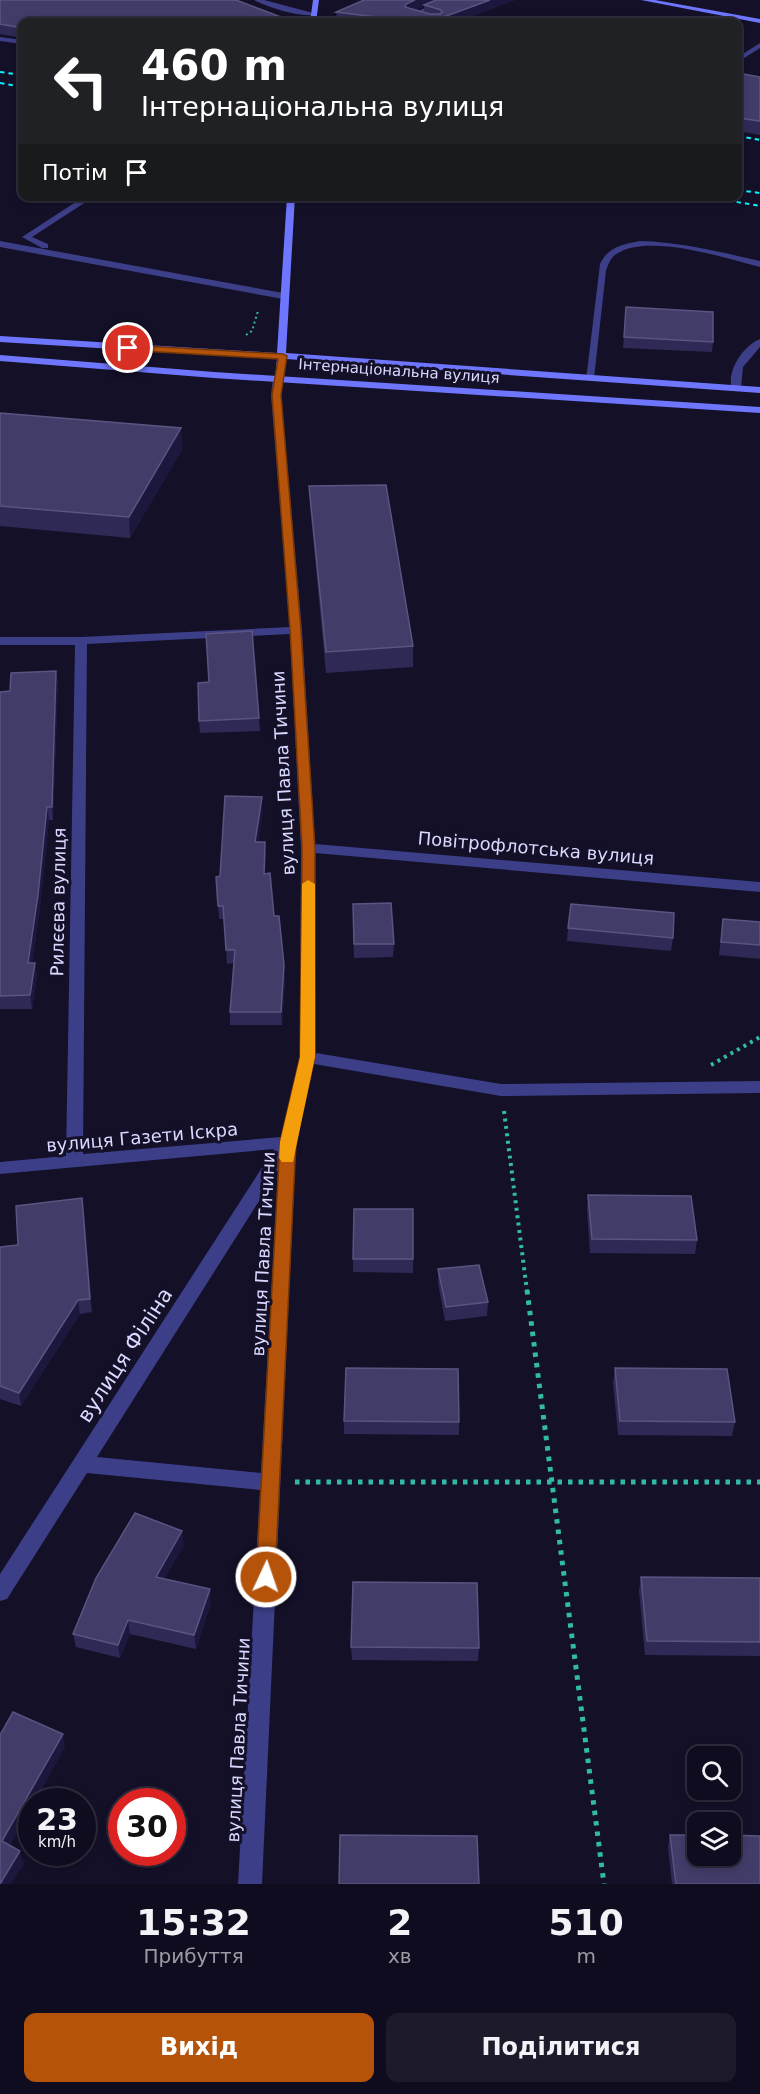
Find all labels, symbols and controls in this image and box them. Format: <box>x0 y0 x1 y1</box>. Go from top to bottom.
text: 460 m <box>141 41 287 90</box>
icon: left <box>42 42 120 120</box>
text: Інтернаціональна вулиця <box>141 91 504 122</box>
icon: arrive <box>120 156 153 189</box>
text: Потім <box>42 160 108 185</box>
pin <box>102 322 153 373</box>
icon: arrive <box>111 331 144 364</box>
street label: Інтернаціональна вулиця <box>298 355 500 387</box>
street label: вулиця Павла Тичини <box>267 670 299 876</box>
street label: Рилєєва вулиця <box>46 827 70 977</box>
street label: Повітрофлотська вулиця <box>417 827 655 869</box>
street label: вулиця Газети Іскра <box>45 1118 239 1156</box>
street label: вулиця Павла Тичини <box>247 1151 279 1357</box>
street label: вулиця Філіна <box>73 1283 177 1427</box>
position arrow <box>234 1545 298 1609</box>
street label: вулиця Павла Тичини <box>222 1637 254 1843</box>
map controls <box>687 1746 741 1866</box>
button: search <box>687 1746 741 1800</box>
speed limit sign: 30 <box>108 1788 186 1866</box>
text: 23 <box>36 1802 78 1837</box>
button: layers <box>687 1812 741 1866</box>
text: km/h <box>38 1833 76 1851</box>
text: 15:32 <box>136 1902 251 1943</box>
text: 2 <box>387 1902 412 1943</box>
text: 510 <box>549 1902 624 1943</box>
text: Прибуття <box>143 1944 244 1968</box>
text: хв <box>388 1944 412 1968</box>
text: m <box>576 1944 596 1968</box>
button: Вихід <box>24 2013 374 2082</box>
button: Поділитися <box>386 2013 736 2082</box>

